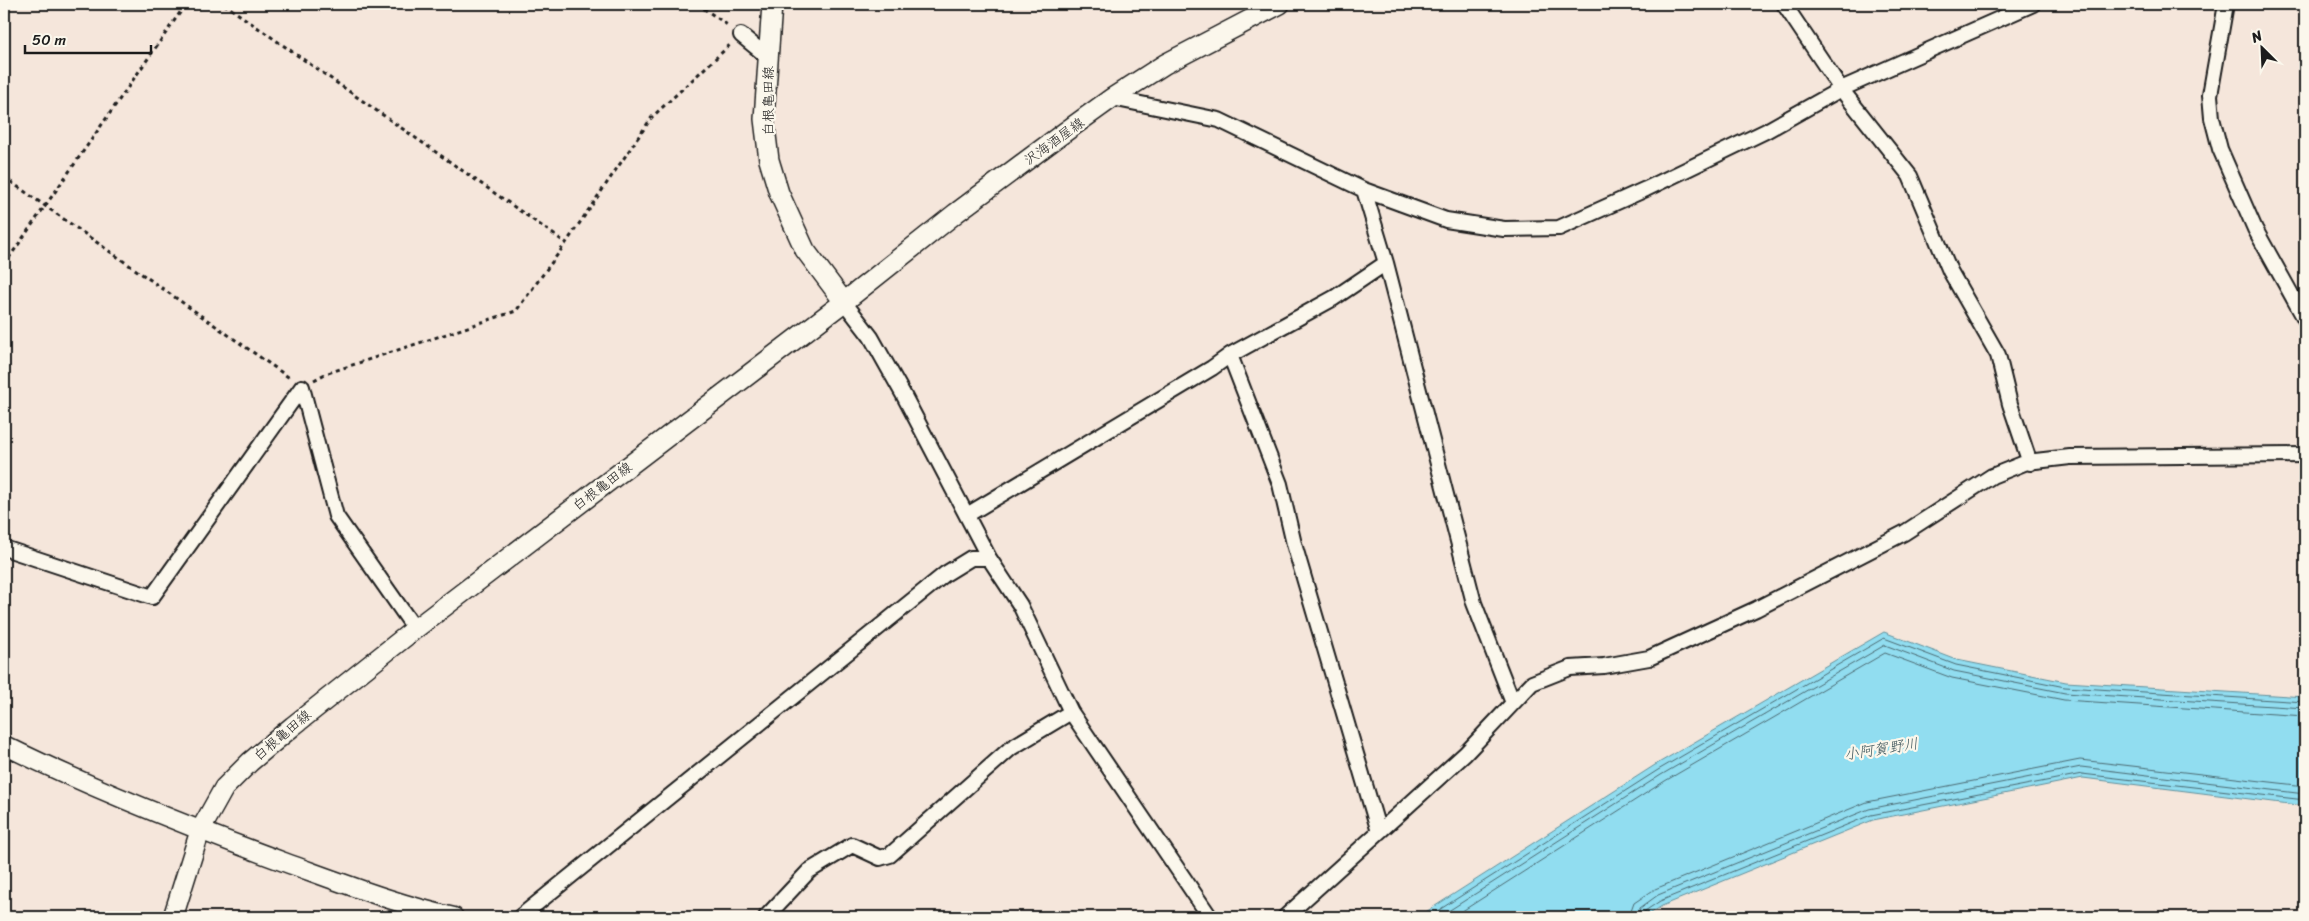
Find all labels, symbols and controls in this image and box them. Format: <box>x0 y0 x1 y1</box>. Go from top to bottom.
scale bar <box>25 22 151 54</box>
north arrow <box>2236 22 2286 72</box>
text: N <box>2246 23 2267 50</box>
text: 50 m <box>32 27 67 53</box>
street label: 白根亀田線 <box>756 66 781 136</box>
street label: 沢海酒屋線 <box>1019 111 1090 172</box>
street label: 白根亀田線 <box>567 455 638 517</box>
street label: 白根亀田線 <box>247 703 317 767</box>
water label: 小阿賀野川 <box>1842 730 1920 768</box>

